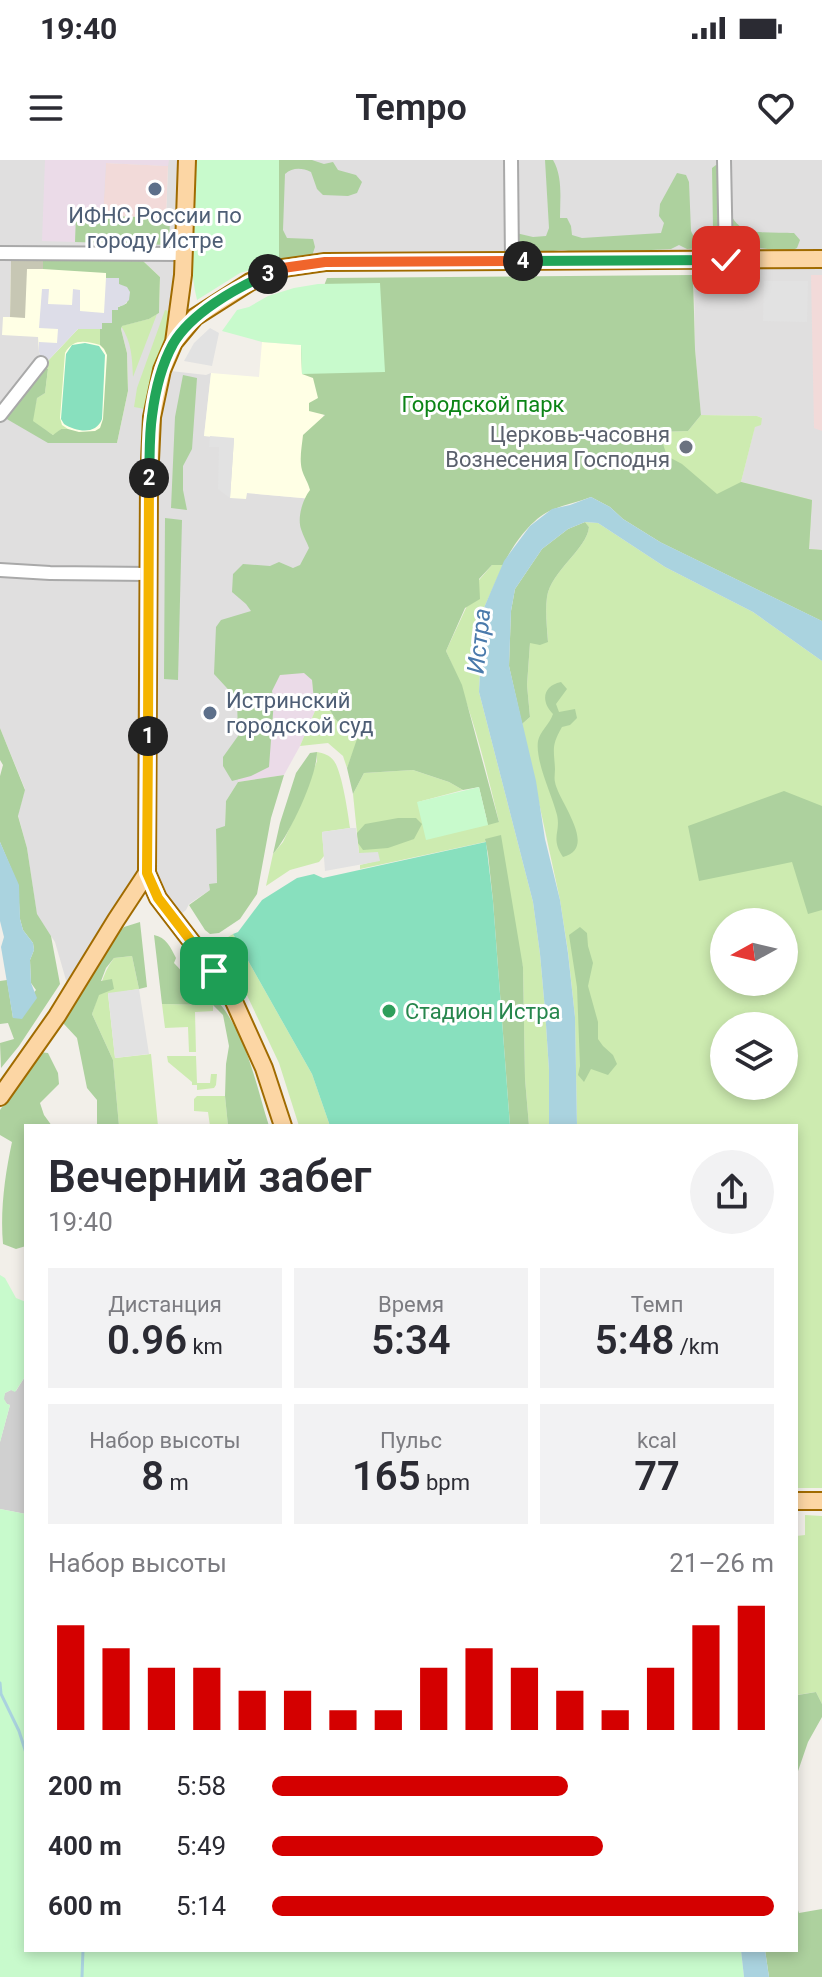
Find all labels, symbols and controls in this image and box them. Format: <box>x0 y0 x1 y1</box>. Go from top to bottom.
text: 19:40 <box>40 11 117 46</box>
icon: menu <box>24 86 68 130</box>
icon: heart <box>754 86 798 130</box>
text: Tempo <box>355 87 467 129</box>
marker: ИФНС России по городу Истре <box>146 180 164 198</box>
place label: ИФНС России по городу Истре <box>68 203 242 253</box>
pin <box>692 226 760 294</box>
icon: check <box>704 238 748 282</box>
pin: 4 <box>503 241 543 281</box>
text: 4 <box>517 248 529 273</box>
pin: 3 <box>248 254 288 294</box>
text: 3 <box>262 261 274 286</box>
park label: Городской парк <box>402 392 565 417</box>
place label: Церковь-часовня Вознесения Господня <box>445 422 670 472</box>
marker: Церковь-часовня Вознесения Господня <box>677 438 695 456</box>
pin: 2 <box>129 458 169 498</box>
text: 2 <box>143 465 155 490</box>
water label: Истра <box>462 607 496 675</box>
place label: Истринский городской суд <box>226 688 373 738</box>
marker: Истринский городской суд <box>201 704 219 722</box>
pin: 1 <box>128 716 168 756</box>
text: 1 <box>142 723 154 748</box>
north arrow <box>710 908 798 996</box>
map controls <box>710 908 798 1100</box>
pin <box>180 937 248 1005</box>
icon: arrive <box>192 949 236 993</box>
place label: Стадион Истра <box>405 999 560 1024</box>
marker: Стадион Истра <box>380 1002 398 1020</box>
button: layers <box>710 1012 798 1100</box>
button: share <box>690 1150 774 1234</box>
text: Вечерний забег <box>48 1151 372 1203</box>
text: 19:40 <box>48 1207 113 1237</box>
text: Дистанция <box>108 1292 222 1317</box>
text: Время <box>378 1292 444 1317</box>
text: Темп <box>631 1292 683 1317</box>
text: 0.96 <box>107 1317 187 1364</box>
text: 5:34 <box>371 1317 451 1364</box>
text: 5:48 <box>595 1317 674 1364</box>
text: km <box>187 1334 223 1359</box>
text: /km <box>674 1334 719 1359</box>
text: Набор высоты <box>89 1428 241 1453</box>
text: Пульс <box>380 1428 442 1453</box>
text: kcal <box>637 1428 677 1453</box>
text: 8 <box>141 1453 164 1500</box>
text: 165 <box>352 1453 421 1500</box>
text: 77 <box>634 1453 680 1500</box>
text: m <box>164 1470 189 1495</box>
text: bpm <box>421 1470 470 1495</box>
text: Набор высоты <box>48 1548 227 1578</box>
text: 21–26 m <box>669 1548 774 1578</box>
text: 200 m <box>48 1771 122 1801</box>
text: 5:58 <box>176 1771 226 1801</box>
text: 400 m <box>48 1831 122 1861</box>
text: 5:49 <box>176 1831 226 1861</box>
text: 600 m <box>48 1891 122 1921</box>
text: 5:14 <box>176 1891 226 1921</box>

